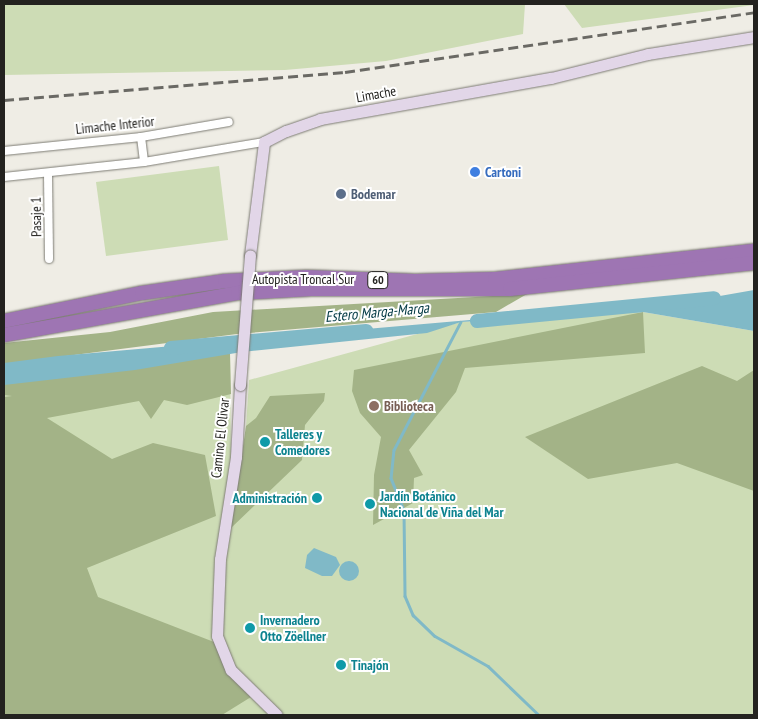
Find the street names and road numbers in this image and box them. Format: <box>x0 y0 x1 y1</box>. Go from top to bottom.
street label: Limache <box>355 82 397 106</box>
street label: Limache Interior <box>75 113 155 137</box>
street label: Pasaje 1 <box>27 197 45 237</box>
road number: 60 <box>367 270 389 290</box>
street label: Autopista Troncal Sur <box>252 271 354 287</box>
street label: Camino El Olivar <box>207 397 233 479</box>

